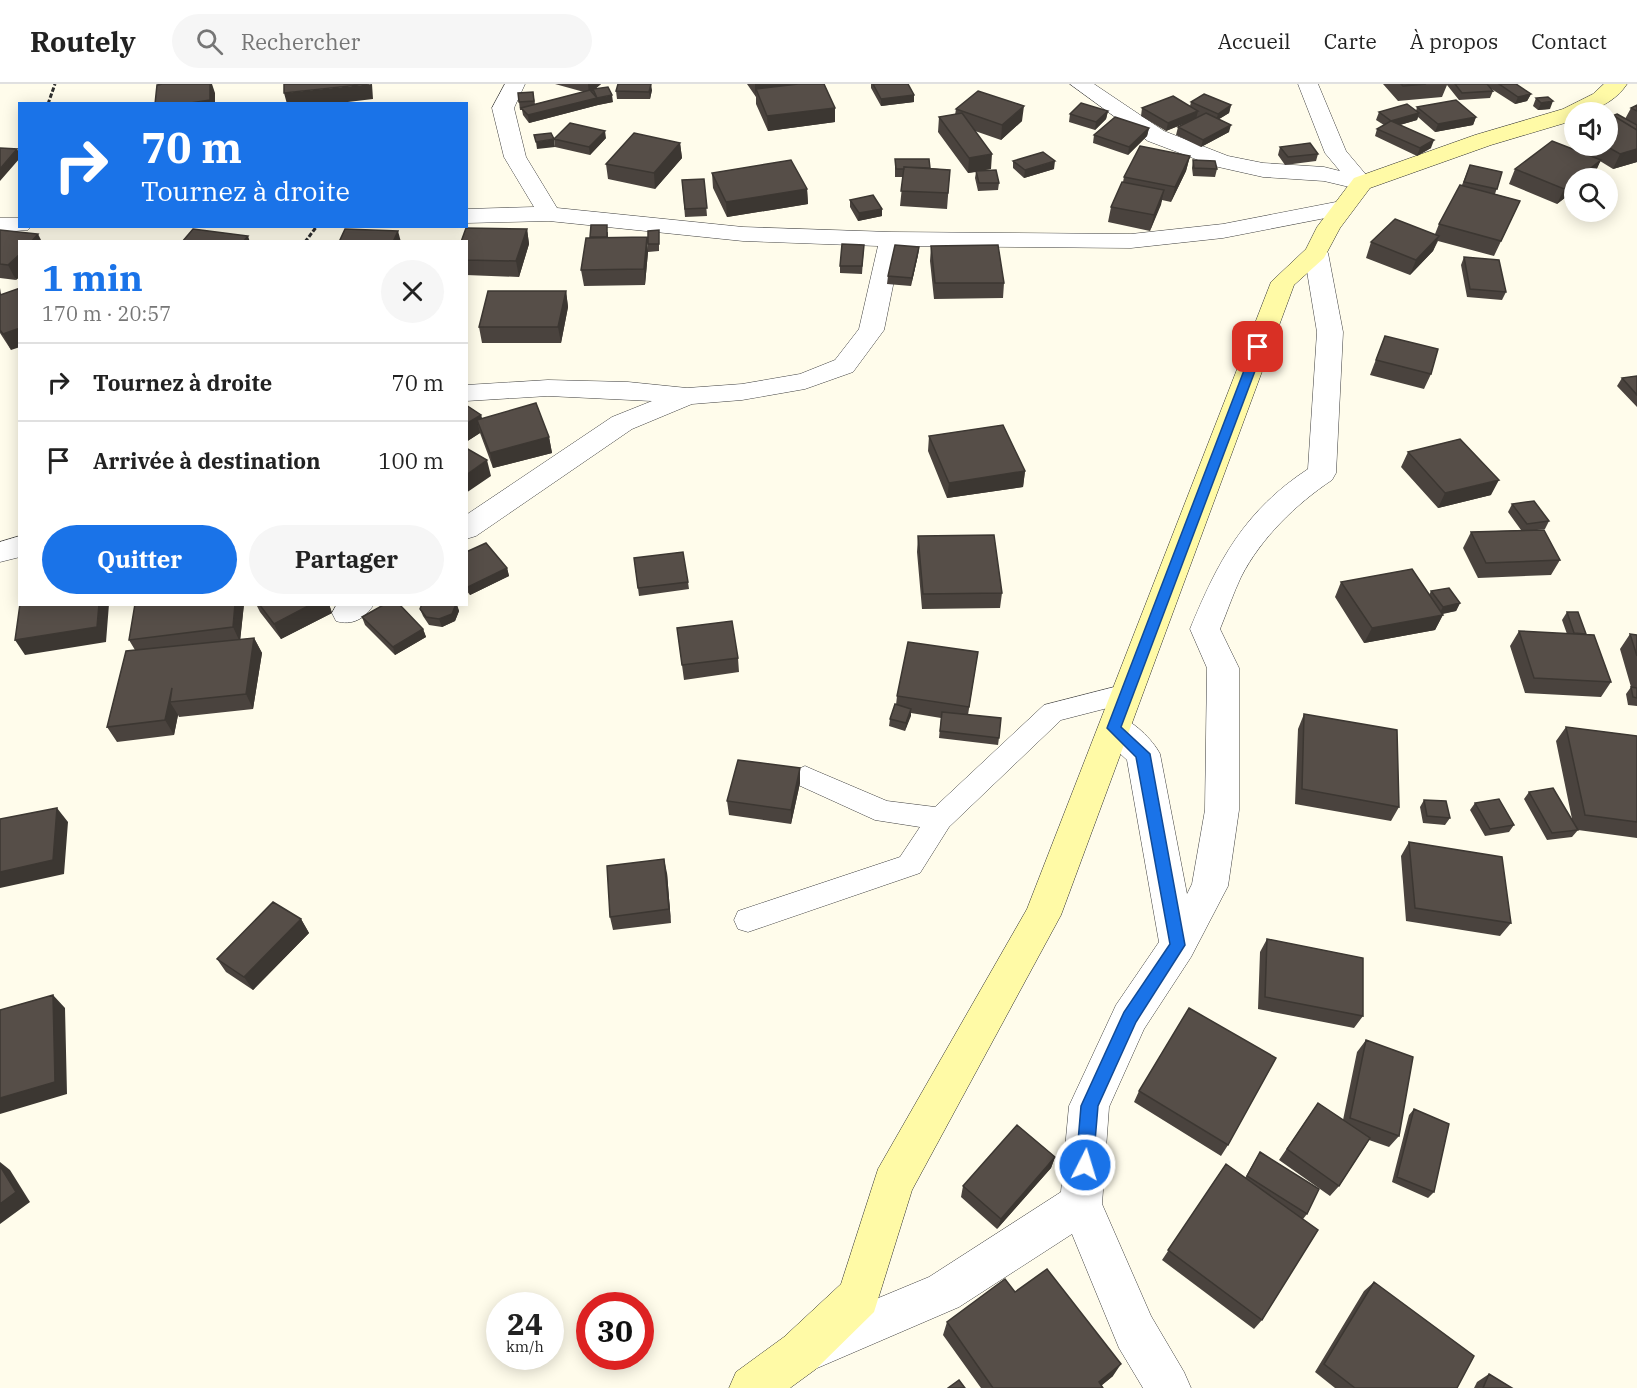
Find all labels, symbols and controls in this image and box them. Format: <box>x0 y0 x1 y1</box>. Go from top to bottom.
search box <box>172 14 592 68</box>
text: Routely <box>30 23 136 60</box>
icon: search <box>193 25 226 58</box>
text: Rechercher <box>241 27 360 56</box>
text: Accueil <box>1218 27 1291 55</box>
text: Carte <box>1324 27 1377 55</box>
text: À propos <box>1410 27 1498 55</box>
text: Contact <box>1531 27 1607 55</box>
map controls <box>1564 102 1618 222</box>
button: sound <box>1564 102 1618 156</box>
text: 70 m <box>141 120 242 175</box>
icon: right <box>42 126 120 204</box>
button: search <box>1564 168 1618 222</box>
text: Tournez à droite <box>141 173 350 208</box>
text: 1 min <box>42 254 143 301</box>
button: close <box>381 260 444 323</box>
text: 170 m · 20:57 <box>42 300 171 327</box>
pin <box>1232 321 1283 372</box>
icon: arrive <box>1241 330 1274 363</box>
icon: right <box>42 366 75 399</box>
text: Tournez à droite <box>93 368 272 397</box>
text: 70 m <box>392 368 444 397</box>
icon: arrive <box>42 444 75 477</box>
text: Arrivée à destination <box>93 446 321 475</box>
text: 100 m <box>378 446 444 475</box>
button: Quitter <box>42 525 237 594</box>
button: Partager <box>249 525 444 594</box>
position arrow <box>1053 1133 1117 1197</box>
speed limit sign: 30 <box>576 1292 654 1370</box>
text: 24 <box>507 1304 543 1343</box>
text: km/h <box>506 1337 544 1356</box>

